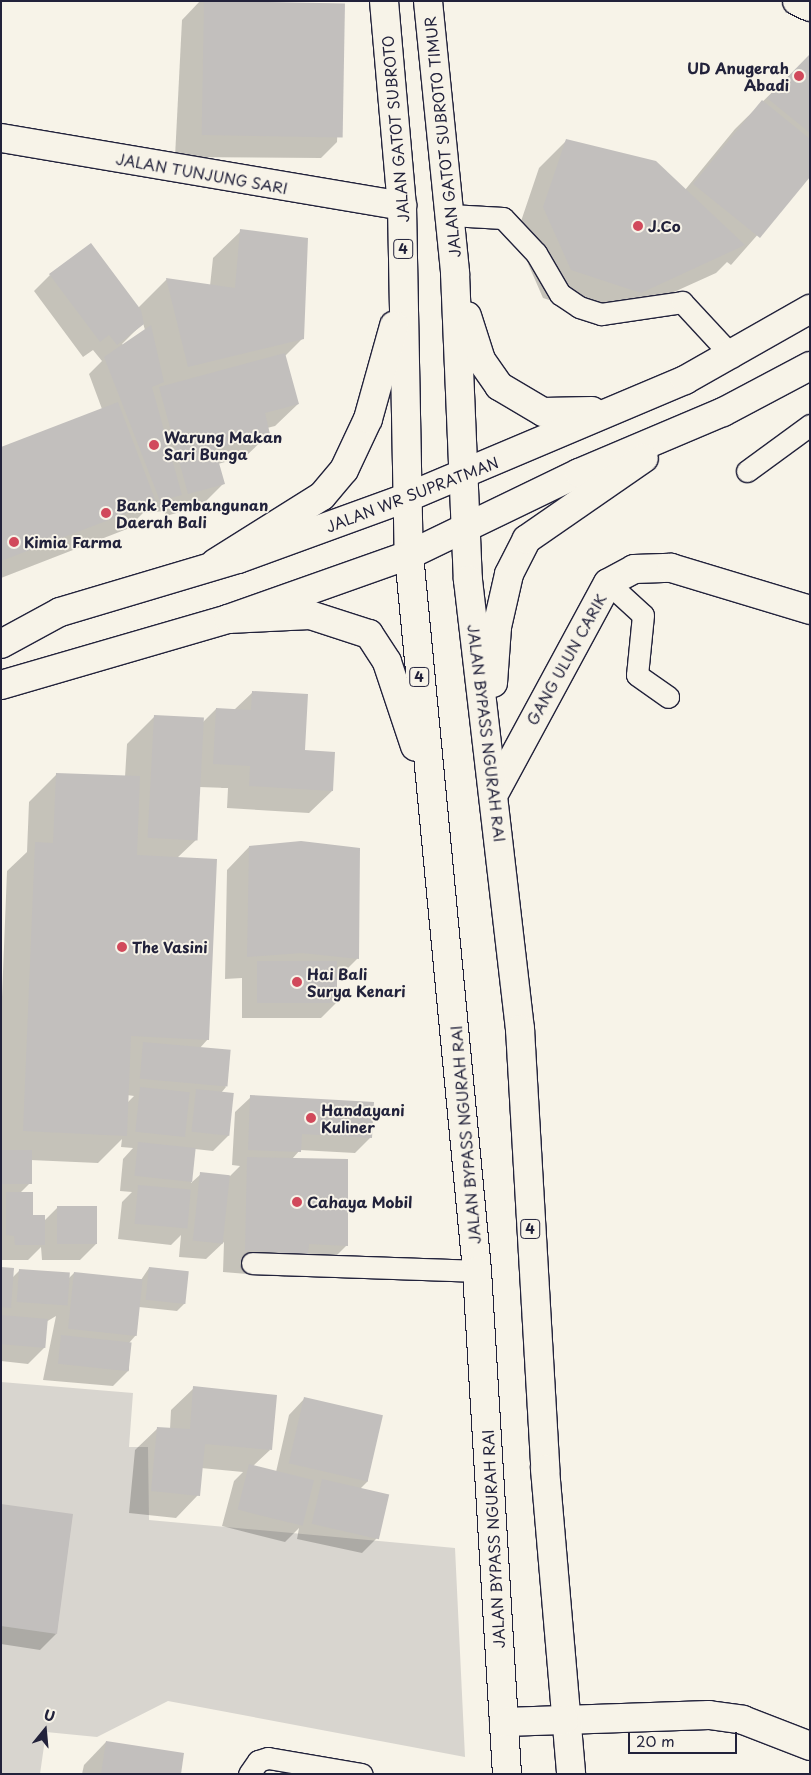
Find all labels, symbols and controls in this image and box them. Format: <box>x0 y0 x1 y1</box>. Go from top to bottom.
street label: JALAN GATOT SUBROTO TIMUR <box>420 14 464 260</box>
street label: JALAN GATOT SUBROTO <box>378 34 412 224</box>
place label: UD Anugerah Abadi <box>687 58 789 93</box>
marker: UD Anugerah Abadi <box>793 70 805 82</box>
street label: JALAN TUNJUNG SARI <box>114 149 290 197</box>
place label: J.Co <box>648 217 681 235</box>
marker: J.Co <box>632 220 644 232</box>
road number: 4 <box>393 238 413 260</box>
place label: Warung Makan Sari Bunga <box>164 427 282 462</box>
marker: Warung Makan Sari Bunga <box>148 439 160 451</box>
street label: JALAN WR SUPRATMAN <box>322 452 502 536</box>
place label: Bank Pembangunan Daerah Bali <box>116 495 268 530</box>
marker: Bank Pembangunan Daerah Bali <box>100 507 112 519</box>
place label: Kimia Farma <box>24 533 123 551</box>
marker: Kimia Farma <box>8 536 20 548</box>
street label: GANG ULUN CARIK <box>522 589 610 729</box>
street label: JALAN BYPASS NGURAH RAI <box>465 623 509 843</box>
road number: 4 <box>409 666 429 689</box>
place label: The Vasini <box>132 938 209 956</box>
marker: The Vasini <box>116 941 128 953</box>
place label: Hai Bali Surya Kenari <box>307 964 407 999</box>
marker: Hai Bali Surya Kenari <box>291 976 303 988</box>
street label: JALAN BYPASS NGURAH RAI <box>446 1025 484 1245</box>
place label: Handayani Kuliner <box>321 1100 404 1135</box>
marker: Handayani Kuliner <box>305 1112 317 1124</box>
place label: Cahaya Mobil <box>307 1193 413 1211</box>
marker: Cahaya Mobil <box>291 1196 303 1208</box>
road number: 4 <box>520 1218 540 1240</box>
street label: JALAN BYPASS NGURAH RAI <box>478 1429 508 1649</box>
text: U <box>41 1704 58 1727</box>
north arrow <box>20 1705 70 1755</box>
scale bar <box>631 1722 740 1754</box>
text: 20 m <box>636 1729 675 1752</box>

